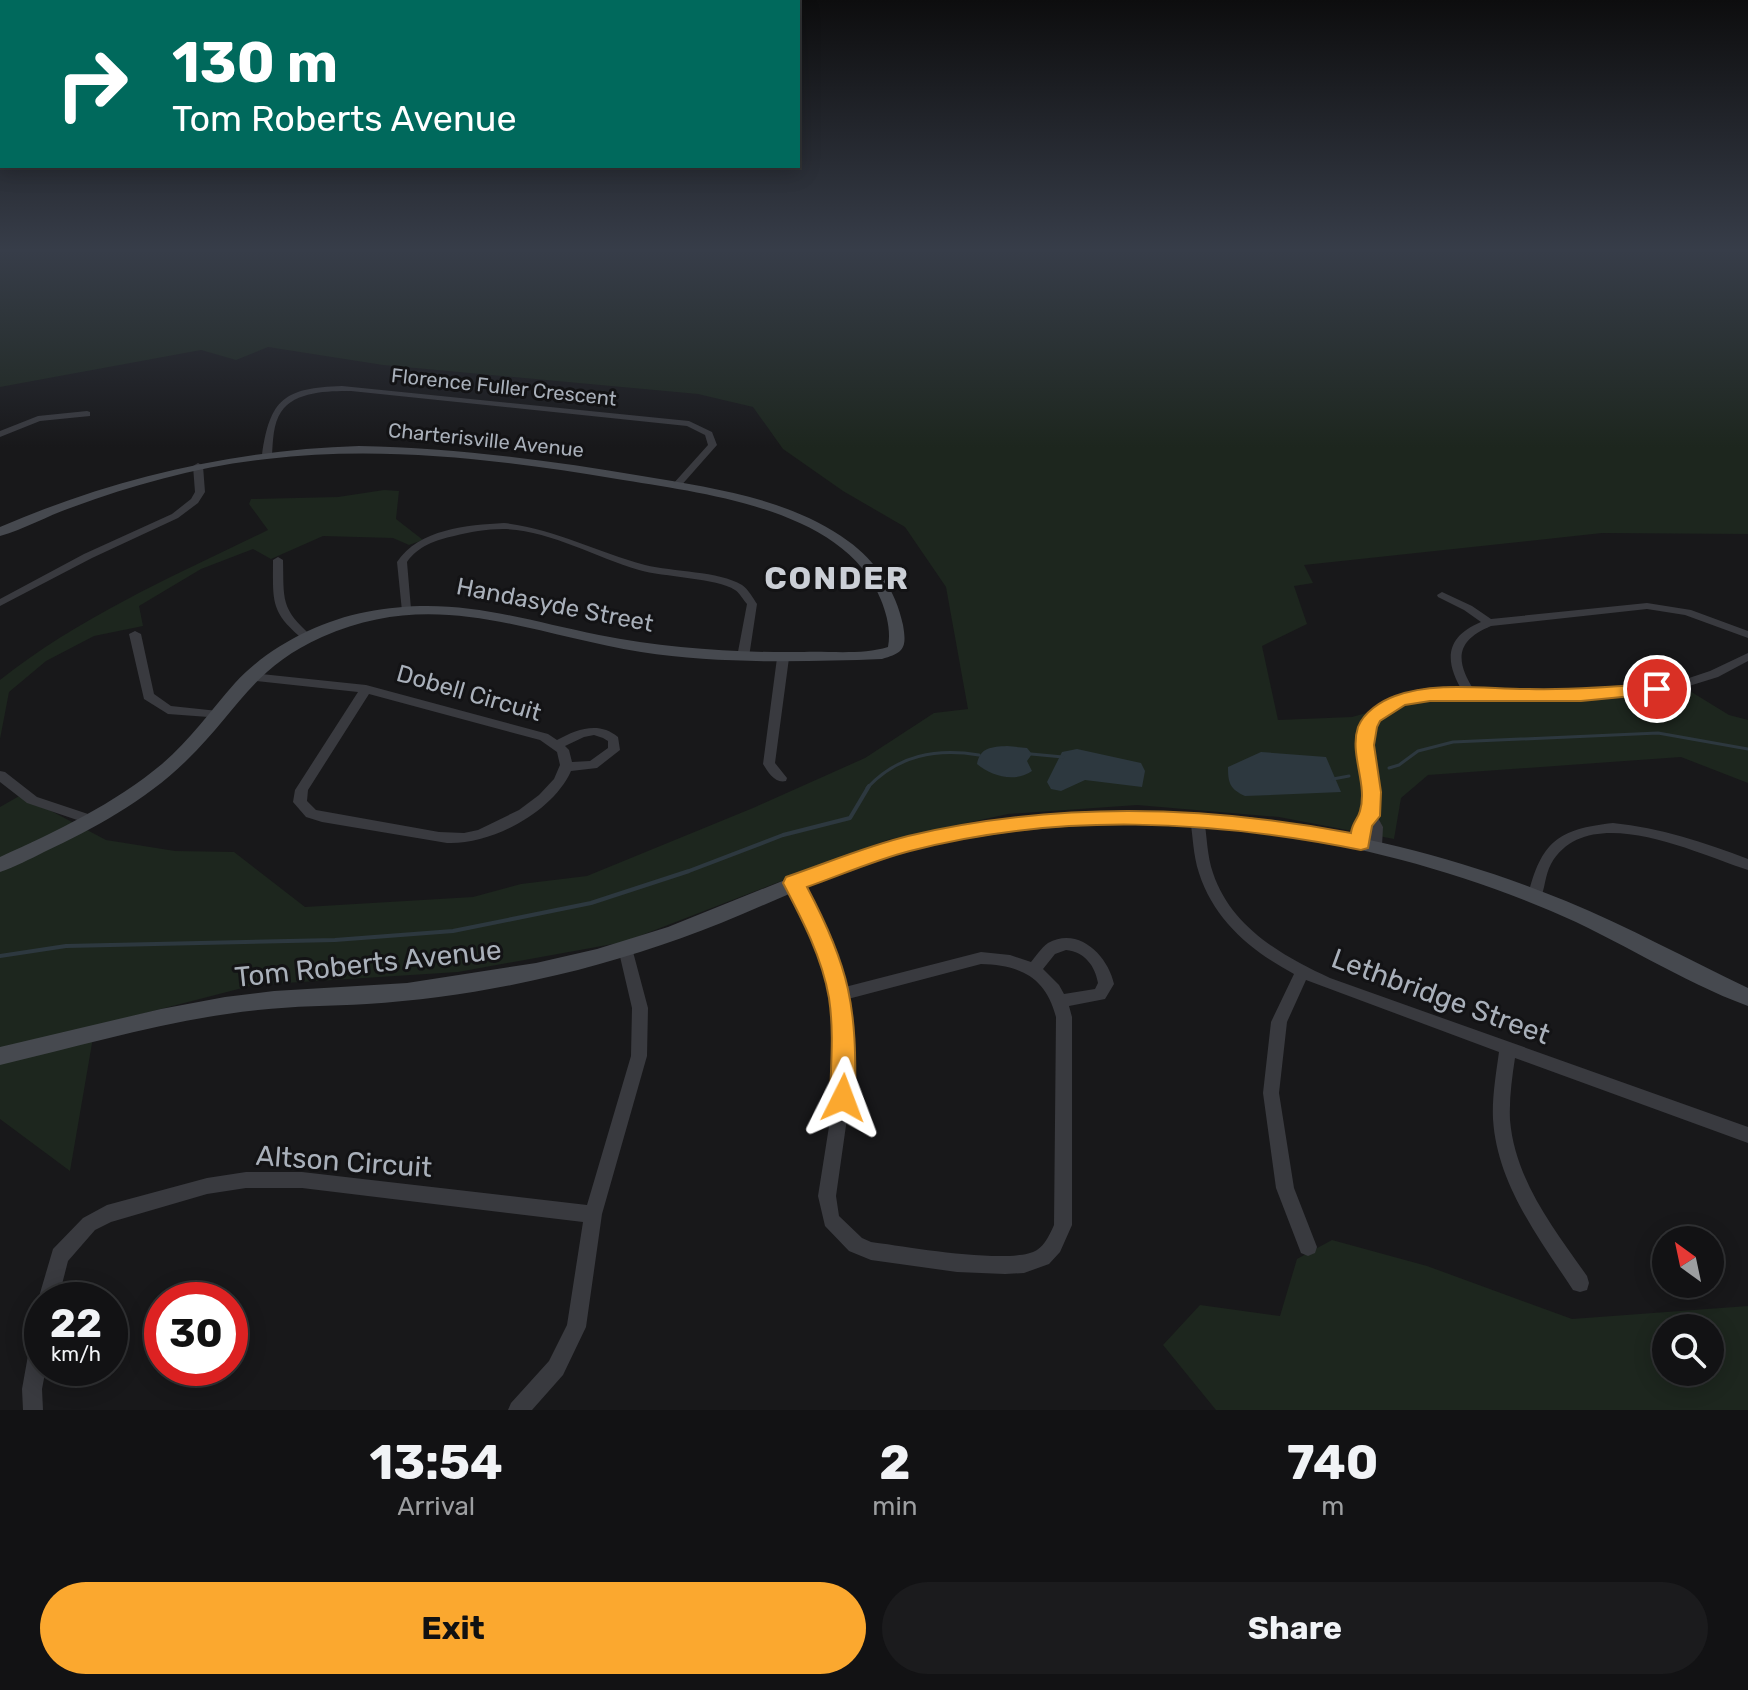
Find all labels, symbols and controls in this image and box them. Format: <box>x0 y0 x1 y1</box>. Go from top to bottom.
text: 130 m <box>172 30 338 96</box>
icon: right <box>40 32 144 136</box>
text: Tom Roberts Avenue <box>172 97 517 140</box>
street label: Florence Fuller Crescent <box>390 363 618 411</box>
street label: Charterisville Avenue <box>387 418 585 462</box>
district label: CONDER <box>764 559 910 597</box>
street label: Handasyde Street <box>454 572 656 638</box>
pin <box>1623 655 1691 723</box>
street label: Dobell Circuit <box>393 659 545 727</box>
icon: arrive <box>1635 667 1679 711</box>
street label: Tom Roberts Avenue <box>233 933 503 994</box>
street label: Lethbridge Street <box>1327 942 1555 1051</box>
position arrow <box>801 1056 885 1140</box>
street label: Altson Circuit <box>255 1139 433 1184</box>
north arrow <box>1652 1226 1724 1298</box>
map controls <box>1652 1226 1724 1386</box>
speed limit sign: 30 <box>144 1282 248 1386</box>
text: 22 <box>50 1300 102 1347</box>
button: search <box>1652 1314 1724 1386</box>
text: km/h <box>51 1342 101 1366</box>
text: 13:54 <box>370 1434 503 1491</box>
text: 2 <box>879 1434 911 1491</box>
text: 740 <box>1287 1434 1378 1491</box>
text: Arrival <box>397 1491 475 1522</box>
text: min <box>872 1491 918 1522</box>
text: m <box>1321 1491 1344 1522</box>
button: Exit <box>40 1582 866 1674</box>
button: Share <box>882 1582 1708 1674</box>

